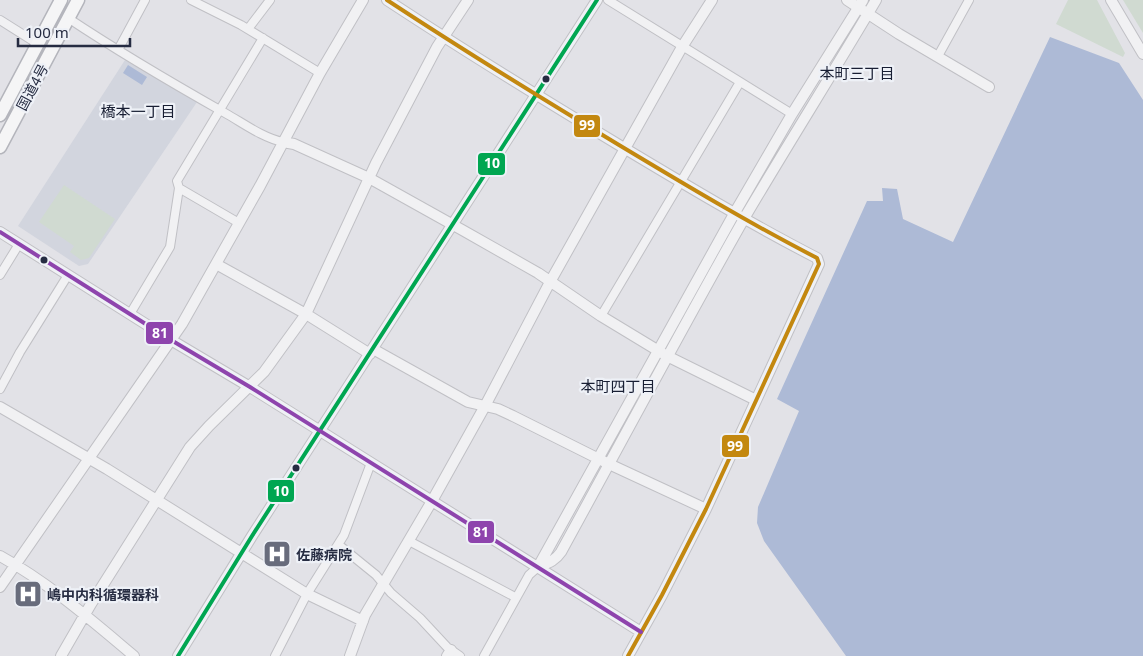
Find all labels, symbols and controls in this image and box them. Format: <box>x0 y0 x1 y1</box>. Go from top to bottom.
scale bar <box>18 15 130 47</box>
text: 100 m <box>25 22 69 42</box>
street label: 国道4号 <box>12 60 52 114</box>
district label: 本町三丁目 <box>819 63 895 83</box>
unlabelled marker <box>541 74 551 84</box>
district label: 橋本一丁目 <box>100 101 176 121</box>
line badge: 99 <box>573 114 601 138</box>
text: 99 <box>579 115 595 134</box>
line badge: 10 <box>477 152 506 176</box>
text: 10 <box>484 153 500 172</box>
unlabelled marker <box>39 255 49 265</box>
line badge: 81 <box>145 321 174 345</box>
text: 81 <box>152 323 168 342</box>
district label: 本町四丁目 <box>580 376 656 396</box>
line badge: 99 <box>721 434 750 458</box>
text: 99 <box>727 436 743 455</box>
unlabelled marker <box>291 463 301 473</box>
line badge: 10 <box>267 479 295 503</box>
text: 10 <box>273 481 289 500</box>
line badge: 81 <box>467 520 495 544</box>
text: 81 <box>473 522 489 541</box>
hospital icon: 佐藤病院 <box>262 539 292 569</box>
place label: 佐藤病院 <box>296 545 352 564</box>
hospital icon: 嶋中内科循環器科 <box>13 579 43 609</box>
place label: 嶋中内科循環器科 <box>47 585 159 604</box>

